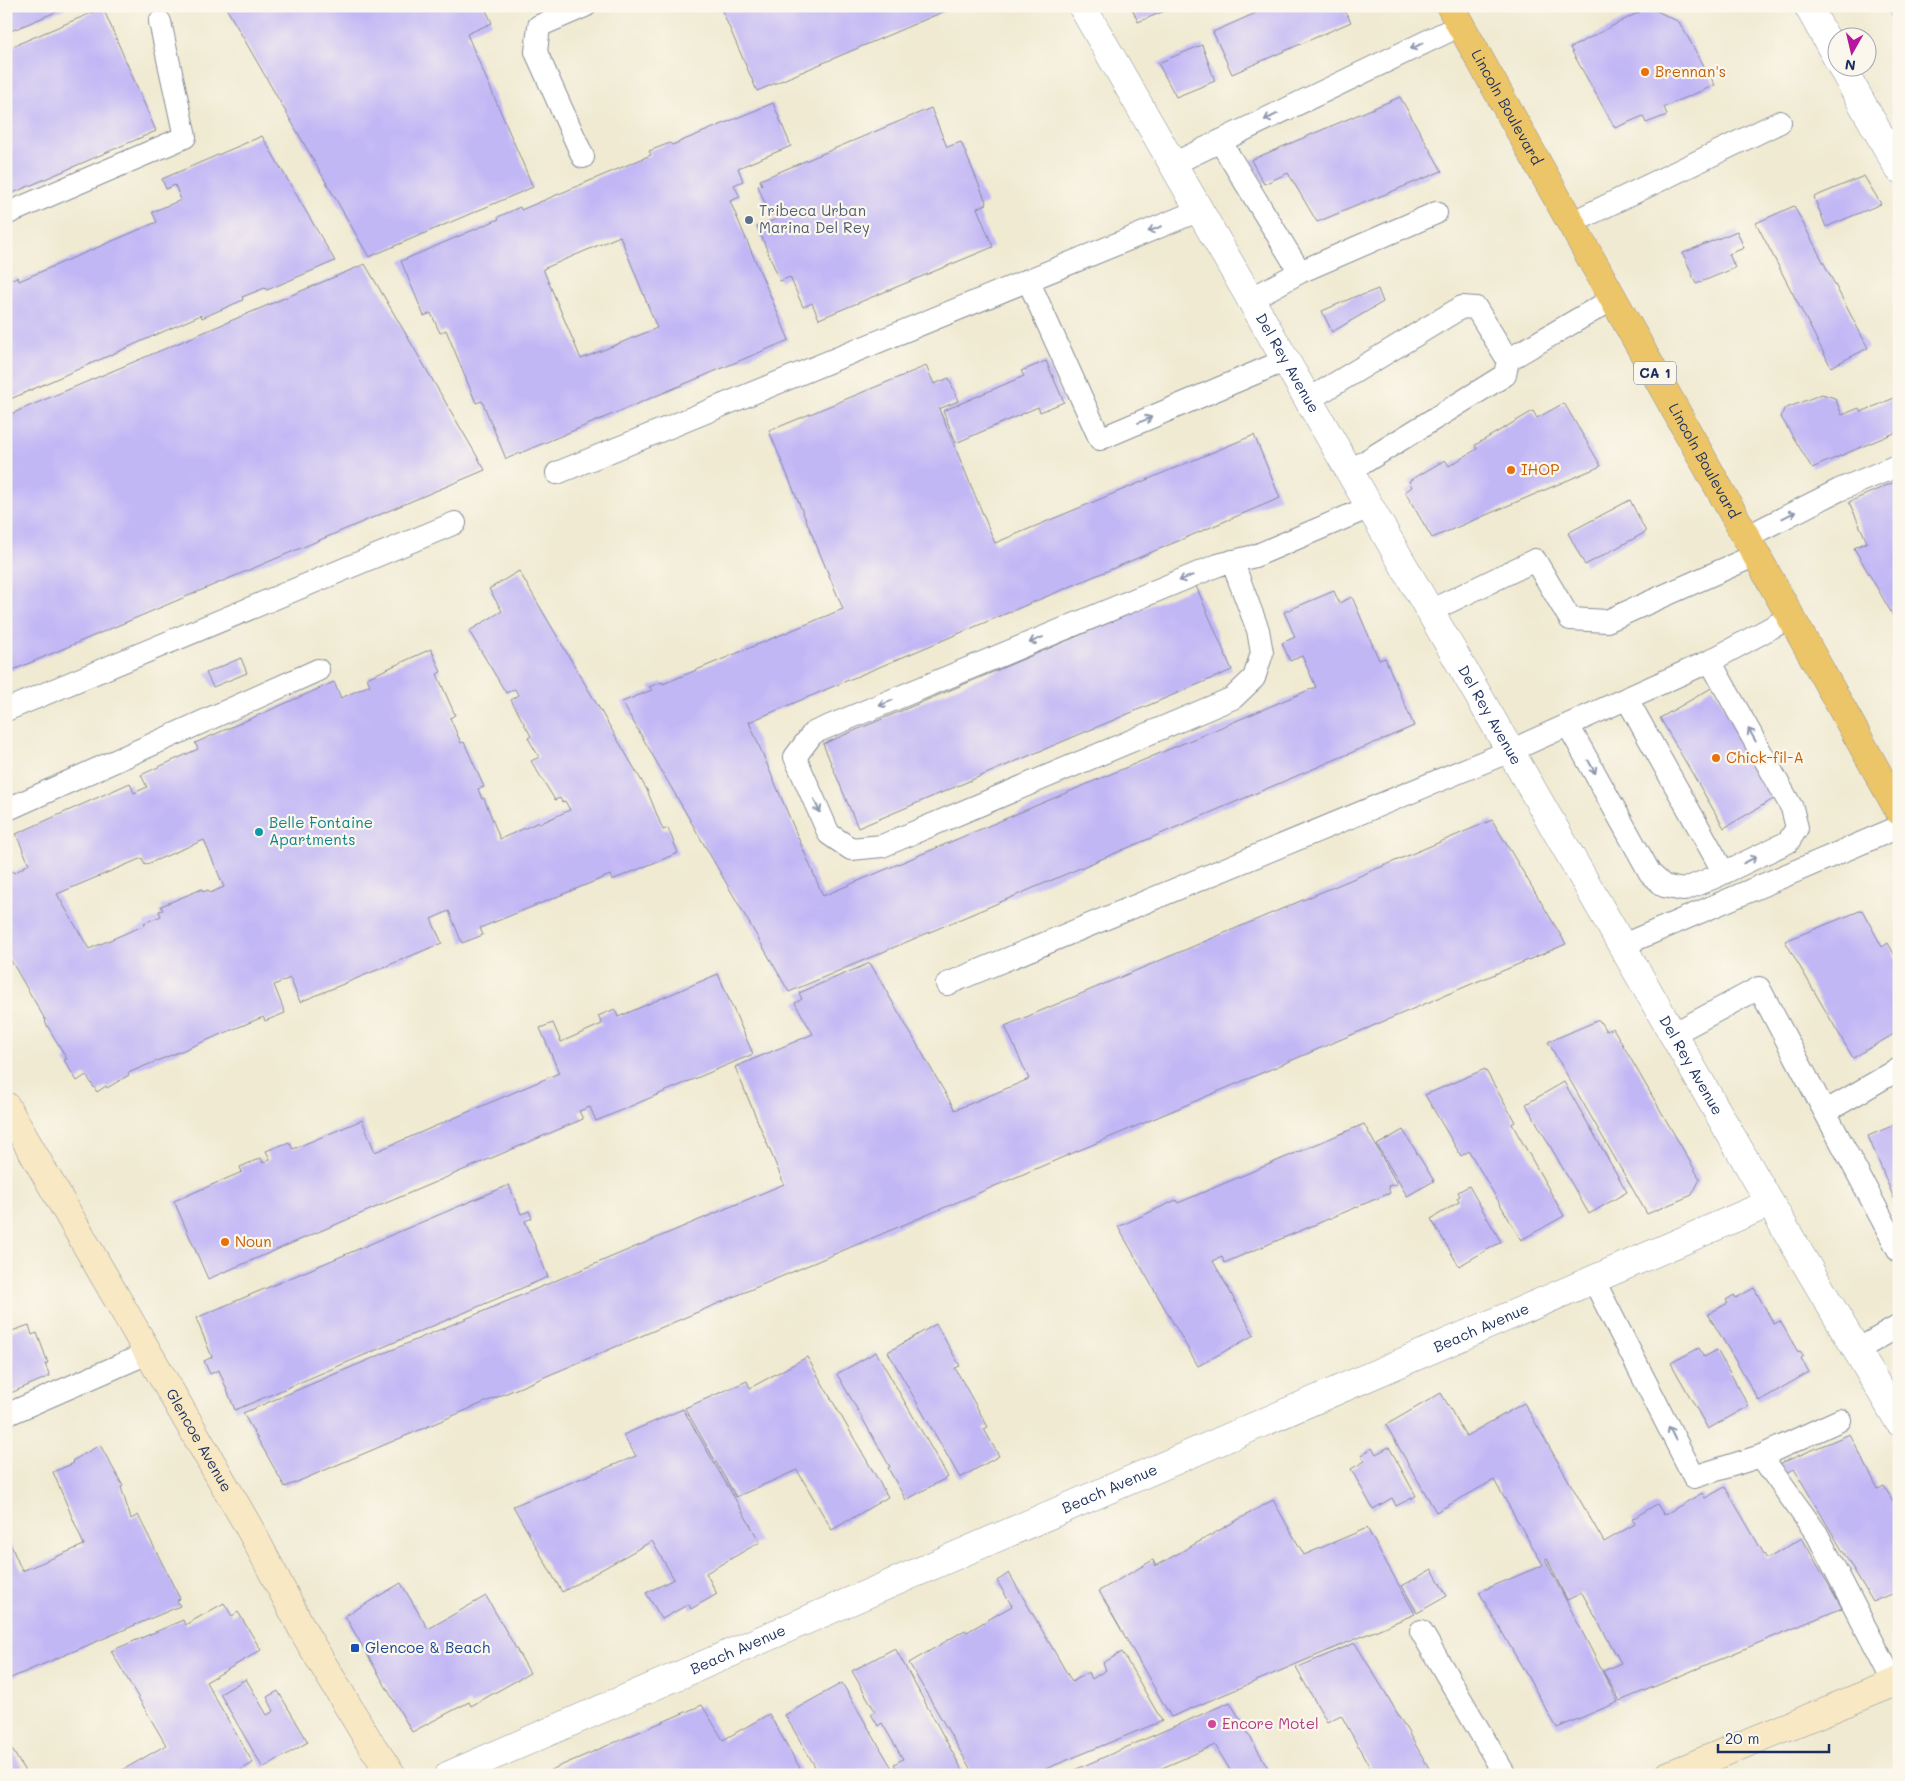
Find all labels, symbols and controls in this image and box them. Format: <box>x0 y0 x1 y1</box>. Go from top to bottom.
north arrow <box>1828 28 1878 78</box>
one-way arrow <box>1410 42 1425 51</box>
street label: Lincoln Boulevard <box>1467 45 1548 168</box>
text: N <box>1844 55 1857 76</box>
place label: Brennan's <box>1655 61 1726 81</box>
marker: Brennan's <box>1639 66 1651 78</box>
one-way arrow <box>1264 113 1279 122</box>
place label: Tribeca Urban Marina Del Rey <box>759 200 870 237</box>
marker: Tribeca Urban Marina Del Rey <box>743 214 755 226</box>
one-way arrow <box>1148 224 1163 234</box>
street label: Del Rey Avenue <box>1252 309 1325 416</box>
road number: CA 1 <box>1634 362 1676 384</box>
street label: Lincoln Boulevard <box>1664 399 1745 522</box>
one-way arrow <box>1137 415 1152 424</box>
place label: IHOP <box>1521 459 1559 479</box>
marker: IHOP <box>1505 464 1517 476</box>
one-way arrow <box>1782 510 1797 520</box>
one-way arrow <box>1179 574 1194 583</box>
one-way arrow <box>1029 636 1044 646</box>
street label: Del Rey Avenue <box>1454 661 1527 768</box>
one-way arrow <box>879 698 894 708</box>
one-way arrow <box>1747 728 1757 743</box>
place label: Chick-fil-A <box>1726 747 1804 767</box>
marker: Chick-fil-A <box>1710 752 1722 764</box>
one-way arrow <box>1588 759 1598 774</box>
one-way arrow <box>812 798 822 813</box>
place label: Belle Fontaine Apartments <box>269 812 373 849</box>
marker: Belle Fontaine Apartments <box>253 826 265 838</box>
one-way arrow <box>1742 855 1757 865</box>
street label: Del Rey Avenue <box>1655 1012 1728 1118</box>
place label: Noun <box>235 1231 271 1251</box>
marker: Noun <box>219 1236 231 1248</box>
street label: Beach Avenue <box>1430 1298 1532 1357</box>
street label: Glencoe Avenue <box>162 1385 237 1495</box>
one-way arrow <box>1667 1426 1676 1441</box>
street label: Beach Avenue <box>1059 1459 1160 1517</box>
street label: Beach Avenue <box>687 1619 788 1678</box>
place label: Glencoe & Beach <box>365 1637 490 1657</box>
marker: Glencoe & Beach <box>349 1642 361 1654</box>
place label: Encore Motel <box>1222 1713 1319 1733</box>
marker: Encore Motel <box>1206 1718 1218 1730</box>
scale bar <box>1718 1721 1829 1753</box>
text: 20 m <box>1725 1728 1759 1748</box>

